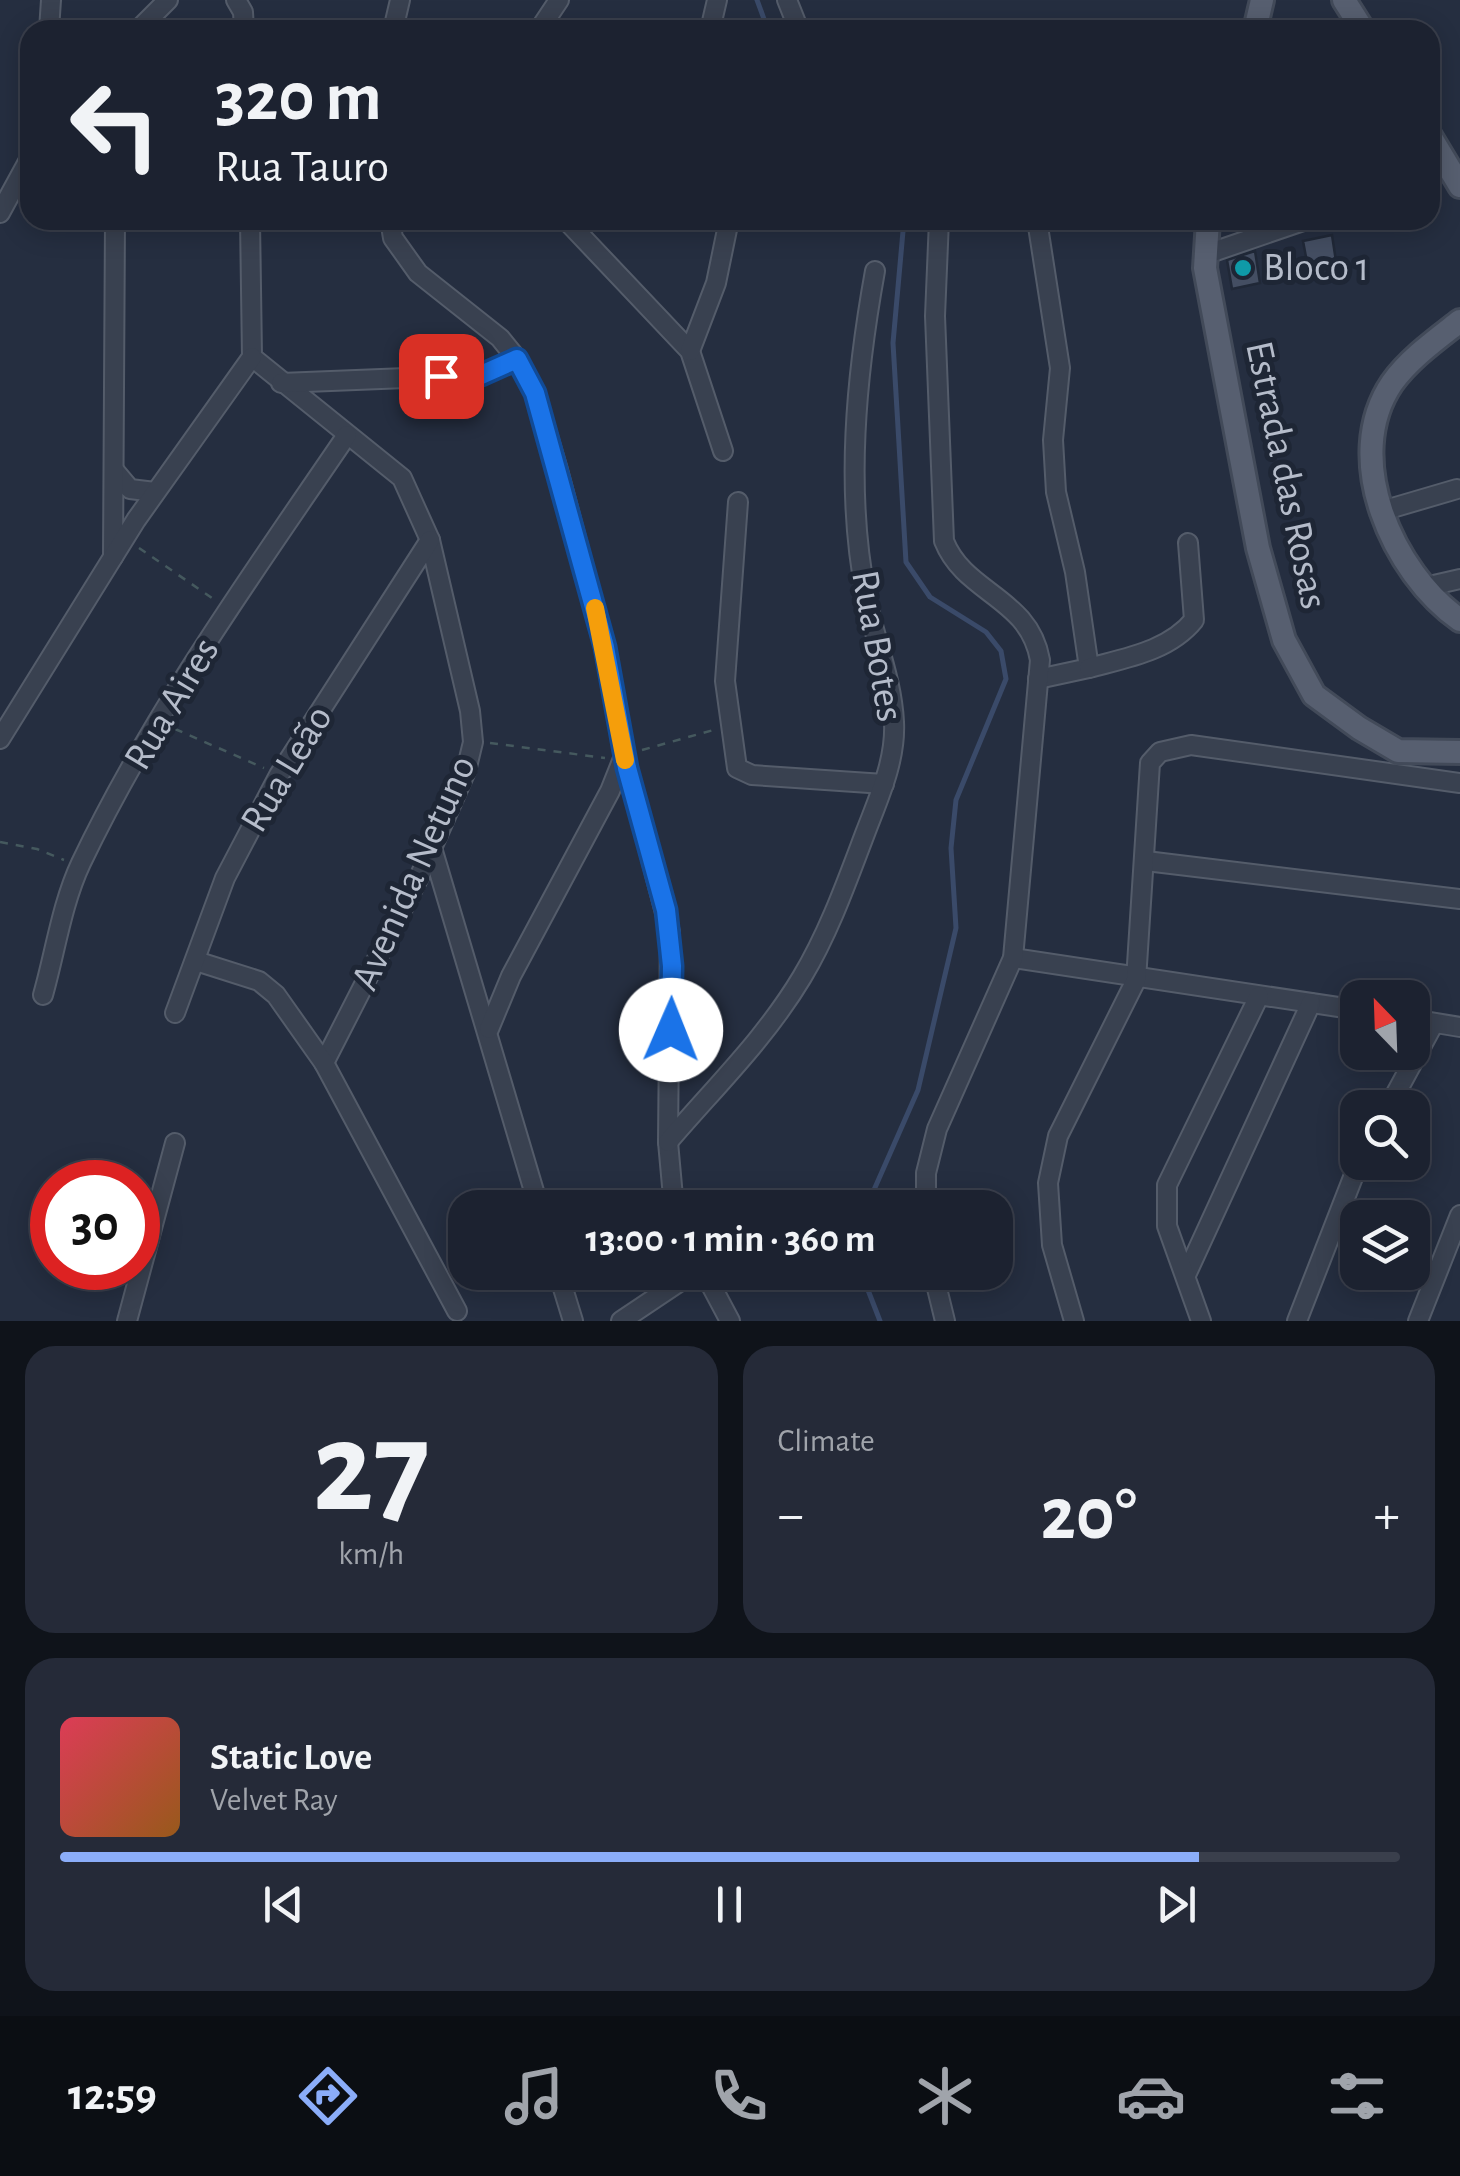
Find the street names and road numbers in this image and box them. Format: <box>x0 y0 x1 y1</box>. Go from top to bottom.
street label: Estrada das Rosas <box>1238 337 1334 613</box>
street label: Rua Botes <box>844 567 910 725</box>
street label: Rua Aires <box>117 631 227 777</box>
street label: Rua Leão <box>234 699 340 839</box>
street label: Avenida Netuno <box>345 750 483 996</box>

